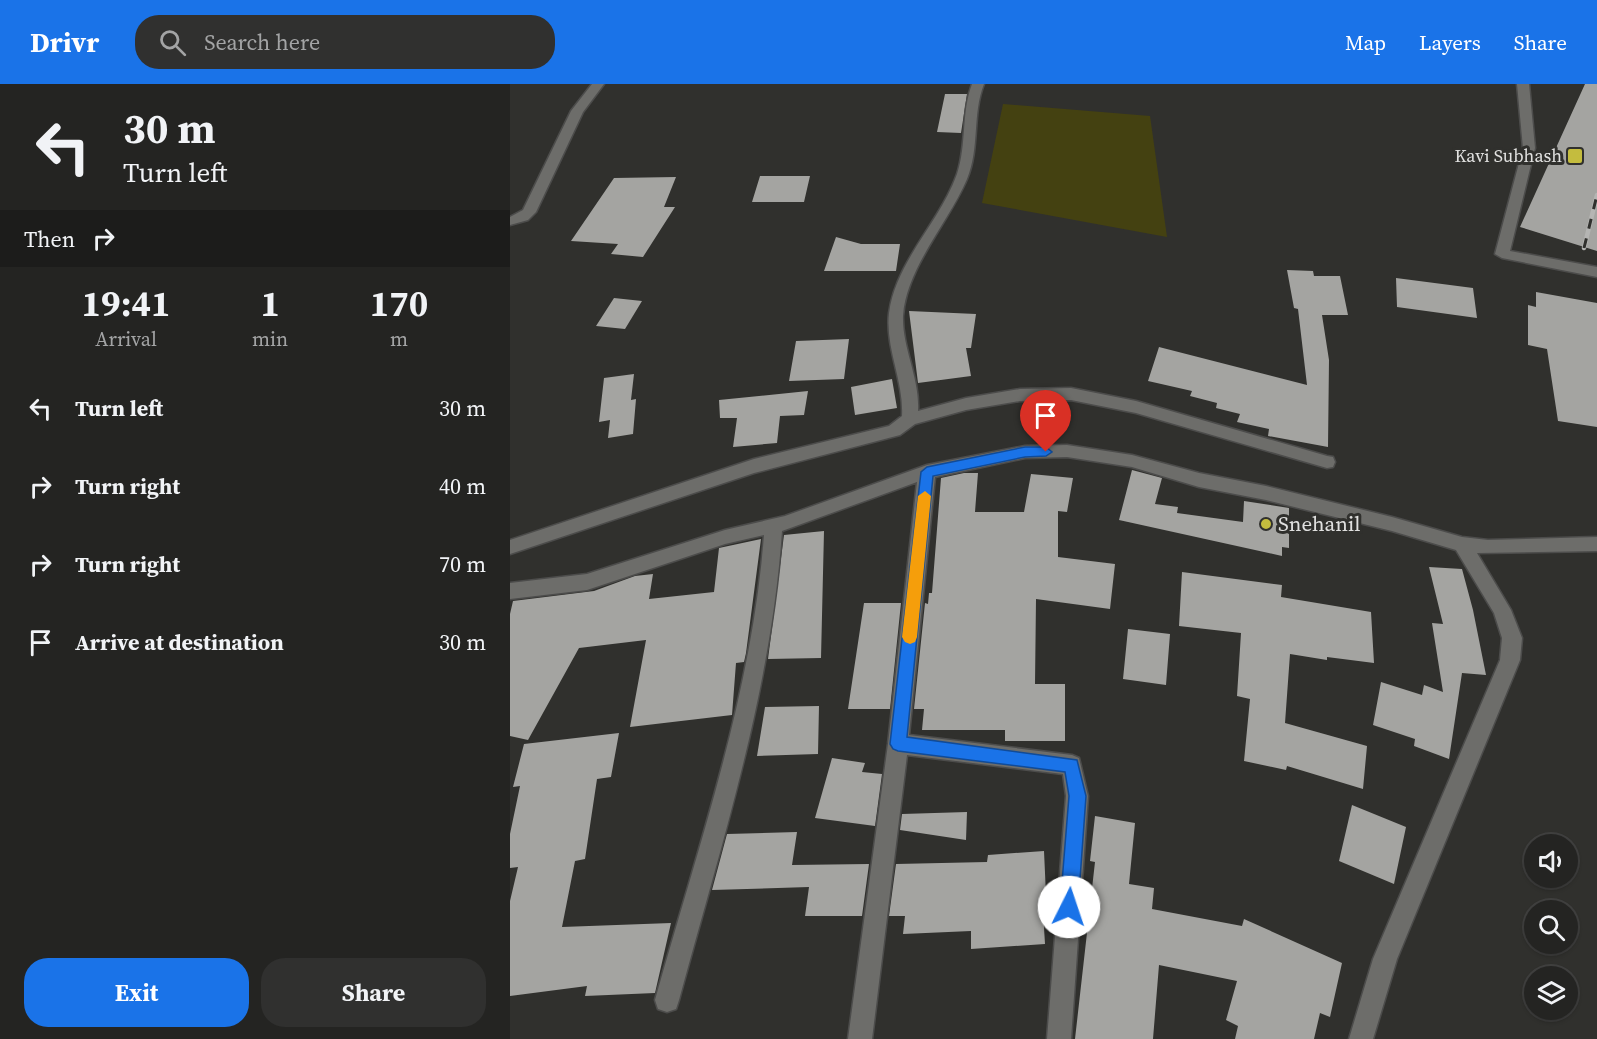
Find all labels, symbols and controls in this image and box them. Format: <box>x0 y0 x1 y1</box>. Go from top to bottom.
search box <box>135 15 555 69</box>
text: Drivr <box>30 23 99 61</box>
icon: search <box>156 26 189 59</box>
text: Search here <box>204 27 320 57</box>
text: Map <box>1345 28 1386 57</box>
text: Layers <box>1419 28 1481 57</box>
text: Share <box>1514 28 1567 57</box>
text: 30 m <box>123 99 216 157</box>
icon: left <box>24 108 102 186</box>
place label: Kavi Subhash <box>1455 143 1562 168</box>
marker: Kavi Subhash <box>1566 147 1584 165</box>
text: Turn left <box>123 154 227 191</box>
icon: right <box>87 222 120 255</box>
text: Then <box>24 224 75 254</box>
text: 19:41 <box>82 279 170 328</box>
text: 1 <box>260 279 280 328</box>
text: 170 <box>370 279 428 328</box>
text: Arrival <box>95 325 157 353</box>
text: min <box>252 325 288 353</box>
text: m <box>390 325 408 353</box>
pin <box>1020 390 1071 452</box>
icon: left <box>24 392 57 425</box>
text: Turn left <box>75 393 163 423</box>
text: 30 m <box>439 393 486 423</box>
icon: arrive <box>1029 399 1062 432</box>
icon: right <box>24 470 57 503</box>
text: Turn right <box>75 471 180 501</box>
text: 40 m <box>439 471 486 501</box>
place label: Snehanil <box>1278 509 1360 538</box>
marker: Snehanil <box>1259 517 1273 531</box>
icon: right <box>24 548 57 581</box>
text: Turn right <box>75 549 180 579</box>
text: 70 m <box>439 549 486 579</box>
icon: arrive <box>24 626 57 659</box>
text: Arrive at destination <box>75 627 284 657</box>
text: 30 m <box>439 627 486 657</box>
map controls <box>1524 834 1578 1020</box>
button: sound <box>1524 834 1578 888</box>
position arrow <box>1037 875 1101 939</box>
button: search <box>1524 900 1578 954</box>
button: Exit <box>24 958 249 1027</box>
button: Share <box>261 958 486 1027</box>
button: layers <box>1524 966 1578 1020</box>

